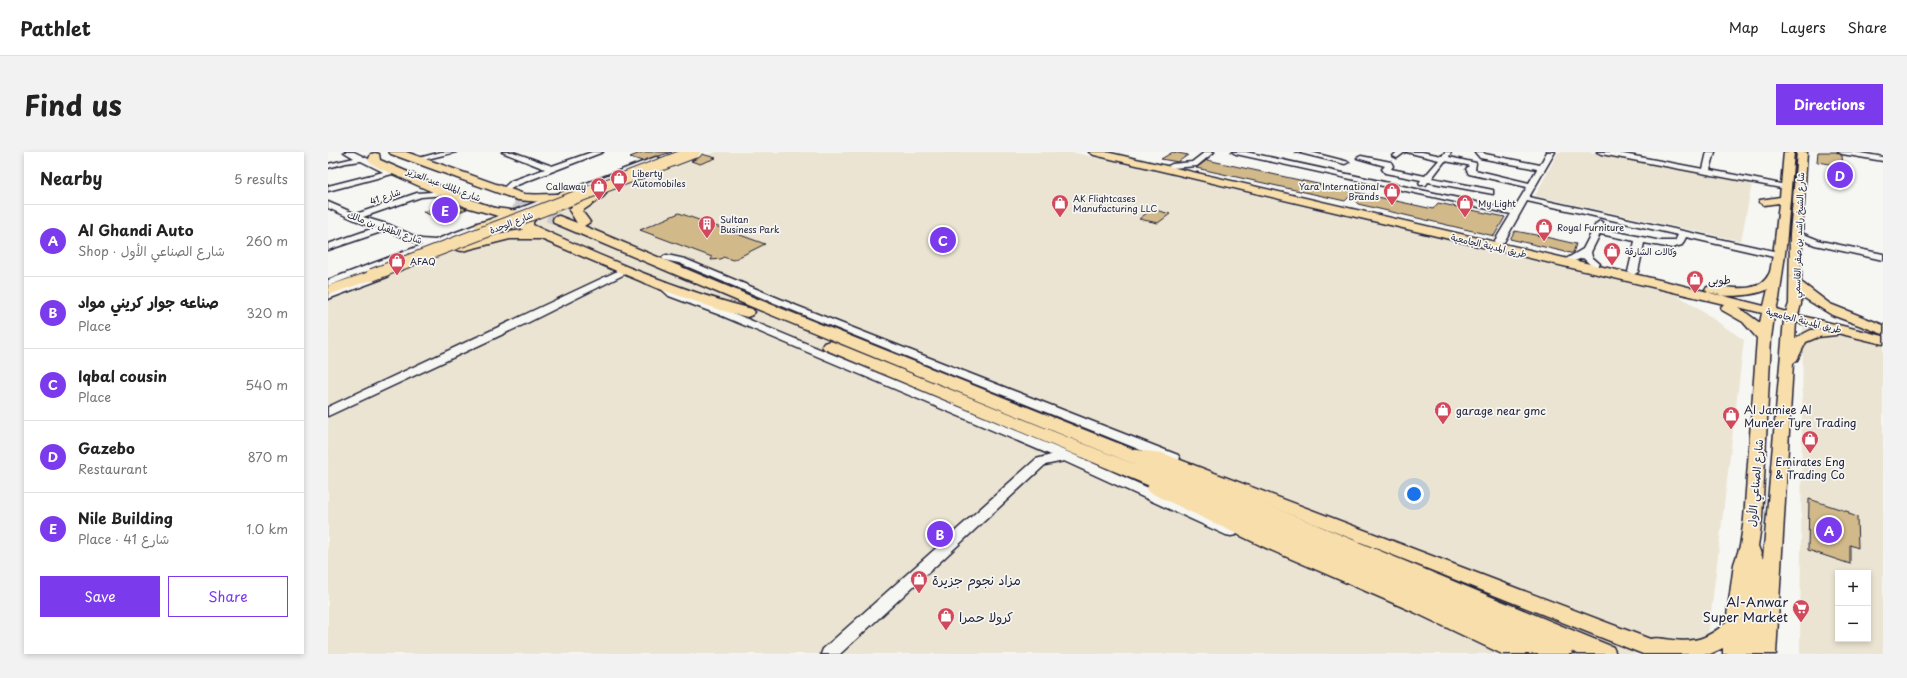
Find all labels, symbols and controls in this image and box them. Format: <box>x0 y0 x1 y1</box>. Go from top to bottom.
text: Pathlet <box>20 14 91 42</box>
text: Map <box>1729 17 1759 38</box>
text: Layers <box>1781 17 1826 38</box>
text: Share <box>1848 17 1887 38</box>
text: Find us <box>24 83 122 126</box>
button: Directions <box>1776 84 1883 125</box>
pin: D <box>1827 160 1853 190</box>
street label: شارع الملك عبد العزيز <box>404 163 483 205</box>
text: Nearby <box>40 165 102 191</box>
place label: Liberty Automobiles <box>632 166 686 190</box>
shop icon: Liberty Automobiles <box>609 168 629 193</box>
text: 5 results <box>234 169 288 188</box>
street label: شارع الشيخ راشد بن صقر القاسمي <box>1789 172 1810 298</box>
shop icon: Callaway <box>589 176 609 201</box>
place label: Callaway <box>546 179 586 193</box>
place label: Yara International Brands <box>1299 179 1379 203</box>
shop icon: Yara International Brands <box>1382 181 1402 206</box>
street label: شارع 41 <box>368 184 402 208</box>
place label: AK Flightcases Manufacturing LLC <box>1073 191 1157 215</box>
shop icon: AK Flightcases Manufacturing LLC <box>1050 193 1070 218</box>
shop icon: My Light <box>1455 193 1475 218</box>
pin: E <box>432 195 458 225</box>
place label: My Light <box>1478 196 1516 210</box>
street label: شارع الطفيل بن مالك <box>346 207 425 247</box>
street label: شارع الوحدة <box>487 207 535 237</box>
place label: Sultan Business Park <box>720 212 780 236</box>
building icon: Sultan Business Park <box>697 214 717 239</box>
shop icon: Royal Furniture <box>1534 217 1554 242</box>
text: Al Ghandi Auto <box>78 218 194 241</box>
place label: Royal Furniture <box>1557 220 1624 234</box>
pin: C <box>930 225 956 255</box>
street label: طريق المدينة الجامعية <box>1450 229 1529 261</box>
text: A <box>48 231 58 250</box>
text: 260 m <box>246 231 288 250</box>
text: Shop · شارع الصناعي الأول <box>78 241 225 260</box>
shop icon: وكالات الشارقة <box>1602 241 1622 266</box>
place label: وكالات الشارقة <box>1625 244 1677 258</box>
shop icon: AFAQ <box>387 251 407 276</box>
place label: AFAQ <box>410 254 436 268</box>
shop icon: طوبى <box>1685 269 1705 294</box>
place label: طوبى <box>1708 271 1731 288</box>
text: صناعه جوار كريني مواد <box>78 290 219 313</box>
text: B <box>49 303 57 322</box>
text: 320 m <box>246 303 288 322</box>
street label: طريق المدينة الجامعية <box>1765 304 1844 336</box>
text: Place <box>78 316 111 335</box>
text: Iqbal cousin <box>78 364 167 387</box>
text: C <box>48 375 58 394</box>
text: 540 m <box>245 375 288 394</box>
text: Place <box>78 387 111 406</box>
shop icon: garage near gmc <box>1433 400 1453 425</box>
place label: Al Jamiee Al Muneer Tyre Trading <box>1744 401 1856 431</box>
place label: garage near gmc <box>1456 402 1546 419</box>
shop icon: Al Jamiee Al Muneer Tyre Trading <box>1721 405 1741 430</box>
shop icon: Emirates Eng & Trading Co <box>1800 429 1820 454</box>
text: Gazebo <box>78 436 135 459</box>
street label: شارع الصناعي الأول <box>1743 438 1770 528</box>
text: D <box>48 447 58 466</box>
text: 870 m <box>248 447 288 466</box>
place label: Emirates Eng & Trading Co <box>1775 453 1845 483</box>
text: Restaurant <box>78 459 148 478</box>
your location <box>1404 484 1424 504</box>
text: Nile Building <box>78 506 173 529</box>
pin: A <box>1816 515 1842 545</box>
text: E <box>49 519 57 538</box>
text: 1.0 km <box>247 519 288 538</box>
pin: B <box>927 519 953 549</box>
text: Place · شارع 41 <box>78 529 169 548</box>
shop icon: مزاد نجوم جزيرة <box>909 569 929 594</box>
place label: مزاد نجوم جزيرة <box>932 570 1021 591</box>
map controls <box>1835 570 1871 642</box>
button: + <box>1835 570 1871 606</box>
button: Save <box>40 576 160 617</box>
button: Share <box>168 576 288 617</box>
place label: Al-Anwar Super Market <box>1703 592 1788 626</box>
supermarket icon: Al-Anwar Super Market <box>1791 598 1811 623</box>
shop icon: كرولا حمرا <box>936 606 956 631</box>
button: − <box>1835 606 1871 642</box>
place label: كرولا حمرا <box>959 607 1014 626</box>

